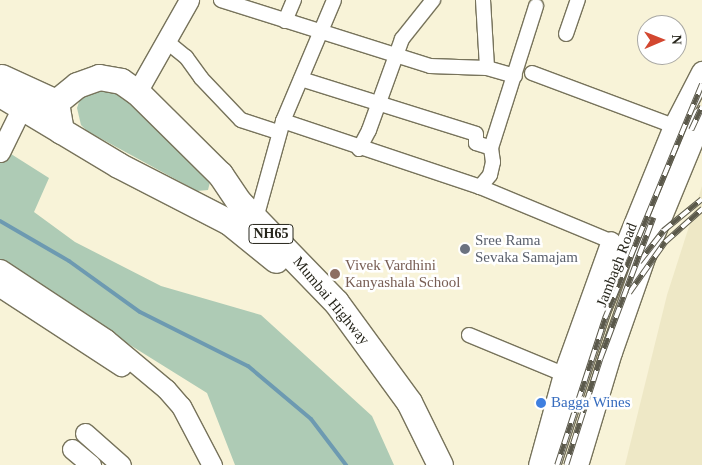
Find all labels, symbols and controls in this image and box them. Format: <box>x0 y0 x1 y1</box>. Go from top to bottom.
north arrow <box>637 15 687 65</box>
text: N <box>669 35 684 45</box>
street label: Jambagh Road <box>593 220 641 310</box>
road number: NH65 <box>248 222 294 245</box>
place label: Sree Rama Sevaka Samajam <box>475 231 578 266</box>
marker: Sree Rama Sevaka Samajam <box>459 243 471 255</box>
street label: Mumbai Highway <box>289 253 373 349</box>
place label: Vivek Vardhini Kanyashala School <box>345 256 460 291</box>
marker: Vivek Vardhini Kanyashala School <box>329 268 341 280</box>
place label: Bagga Wines <box>551 394 631 412</box>
marker: Bagga Wines <box>535 397 547 409</box>

